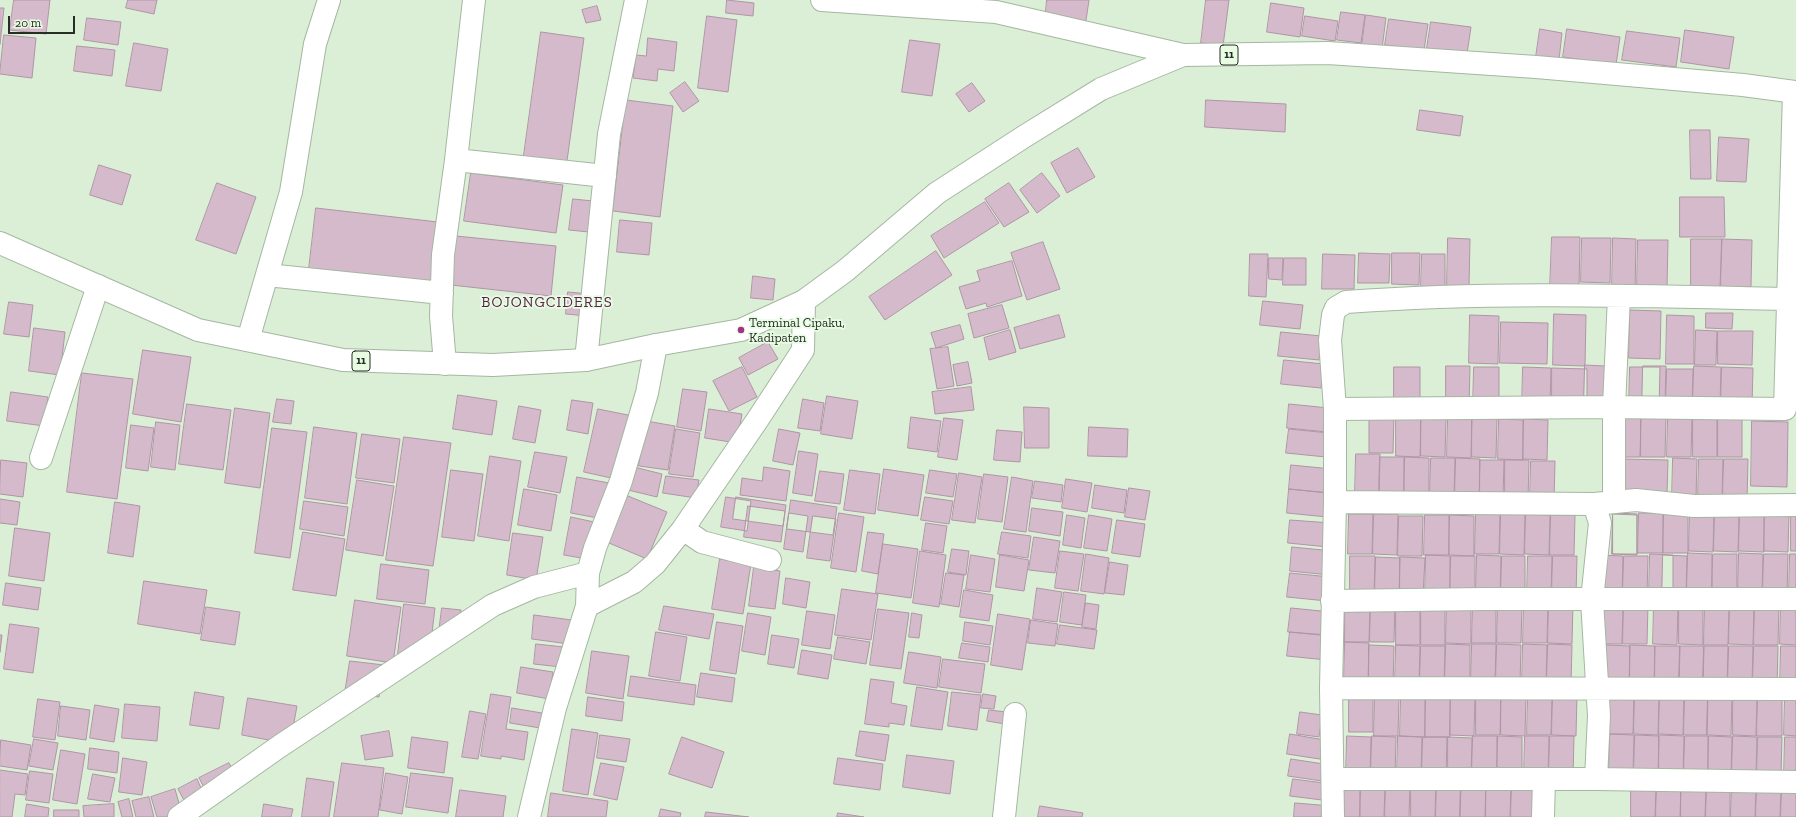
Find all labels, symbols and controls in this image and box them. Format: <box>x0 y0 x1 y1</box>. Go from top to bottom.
scale bar <box>10 8 77 34</box>
text: 20 m <box>15 16 41 30</box>
road number: 11 <box>1220 45 1238 65</box>
district label: BOJONGCIDERES <box>481 294 613 312</box>
place label: Terminal Cipaku, Kadipaten <box>749 315 845 346</box>
marker: Terminal Cipaku, Kadipaten <box>736 325 746 335</box>
road number: 11 <box>352 351 370 371</box>

